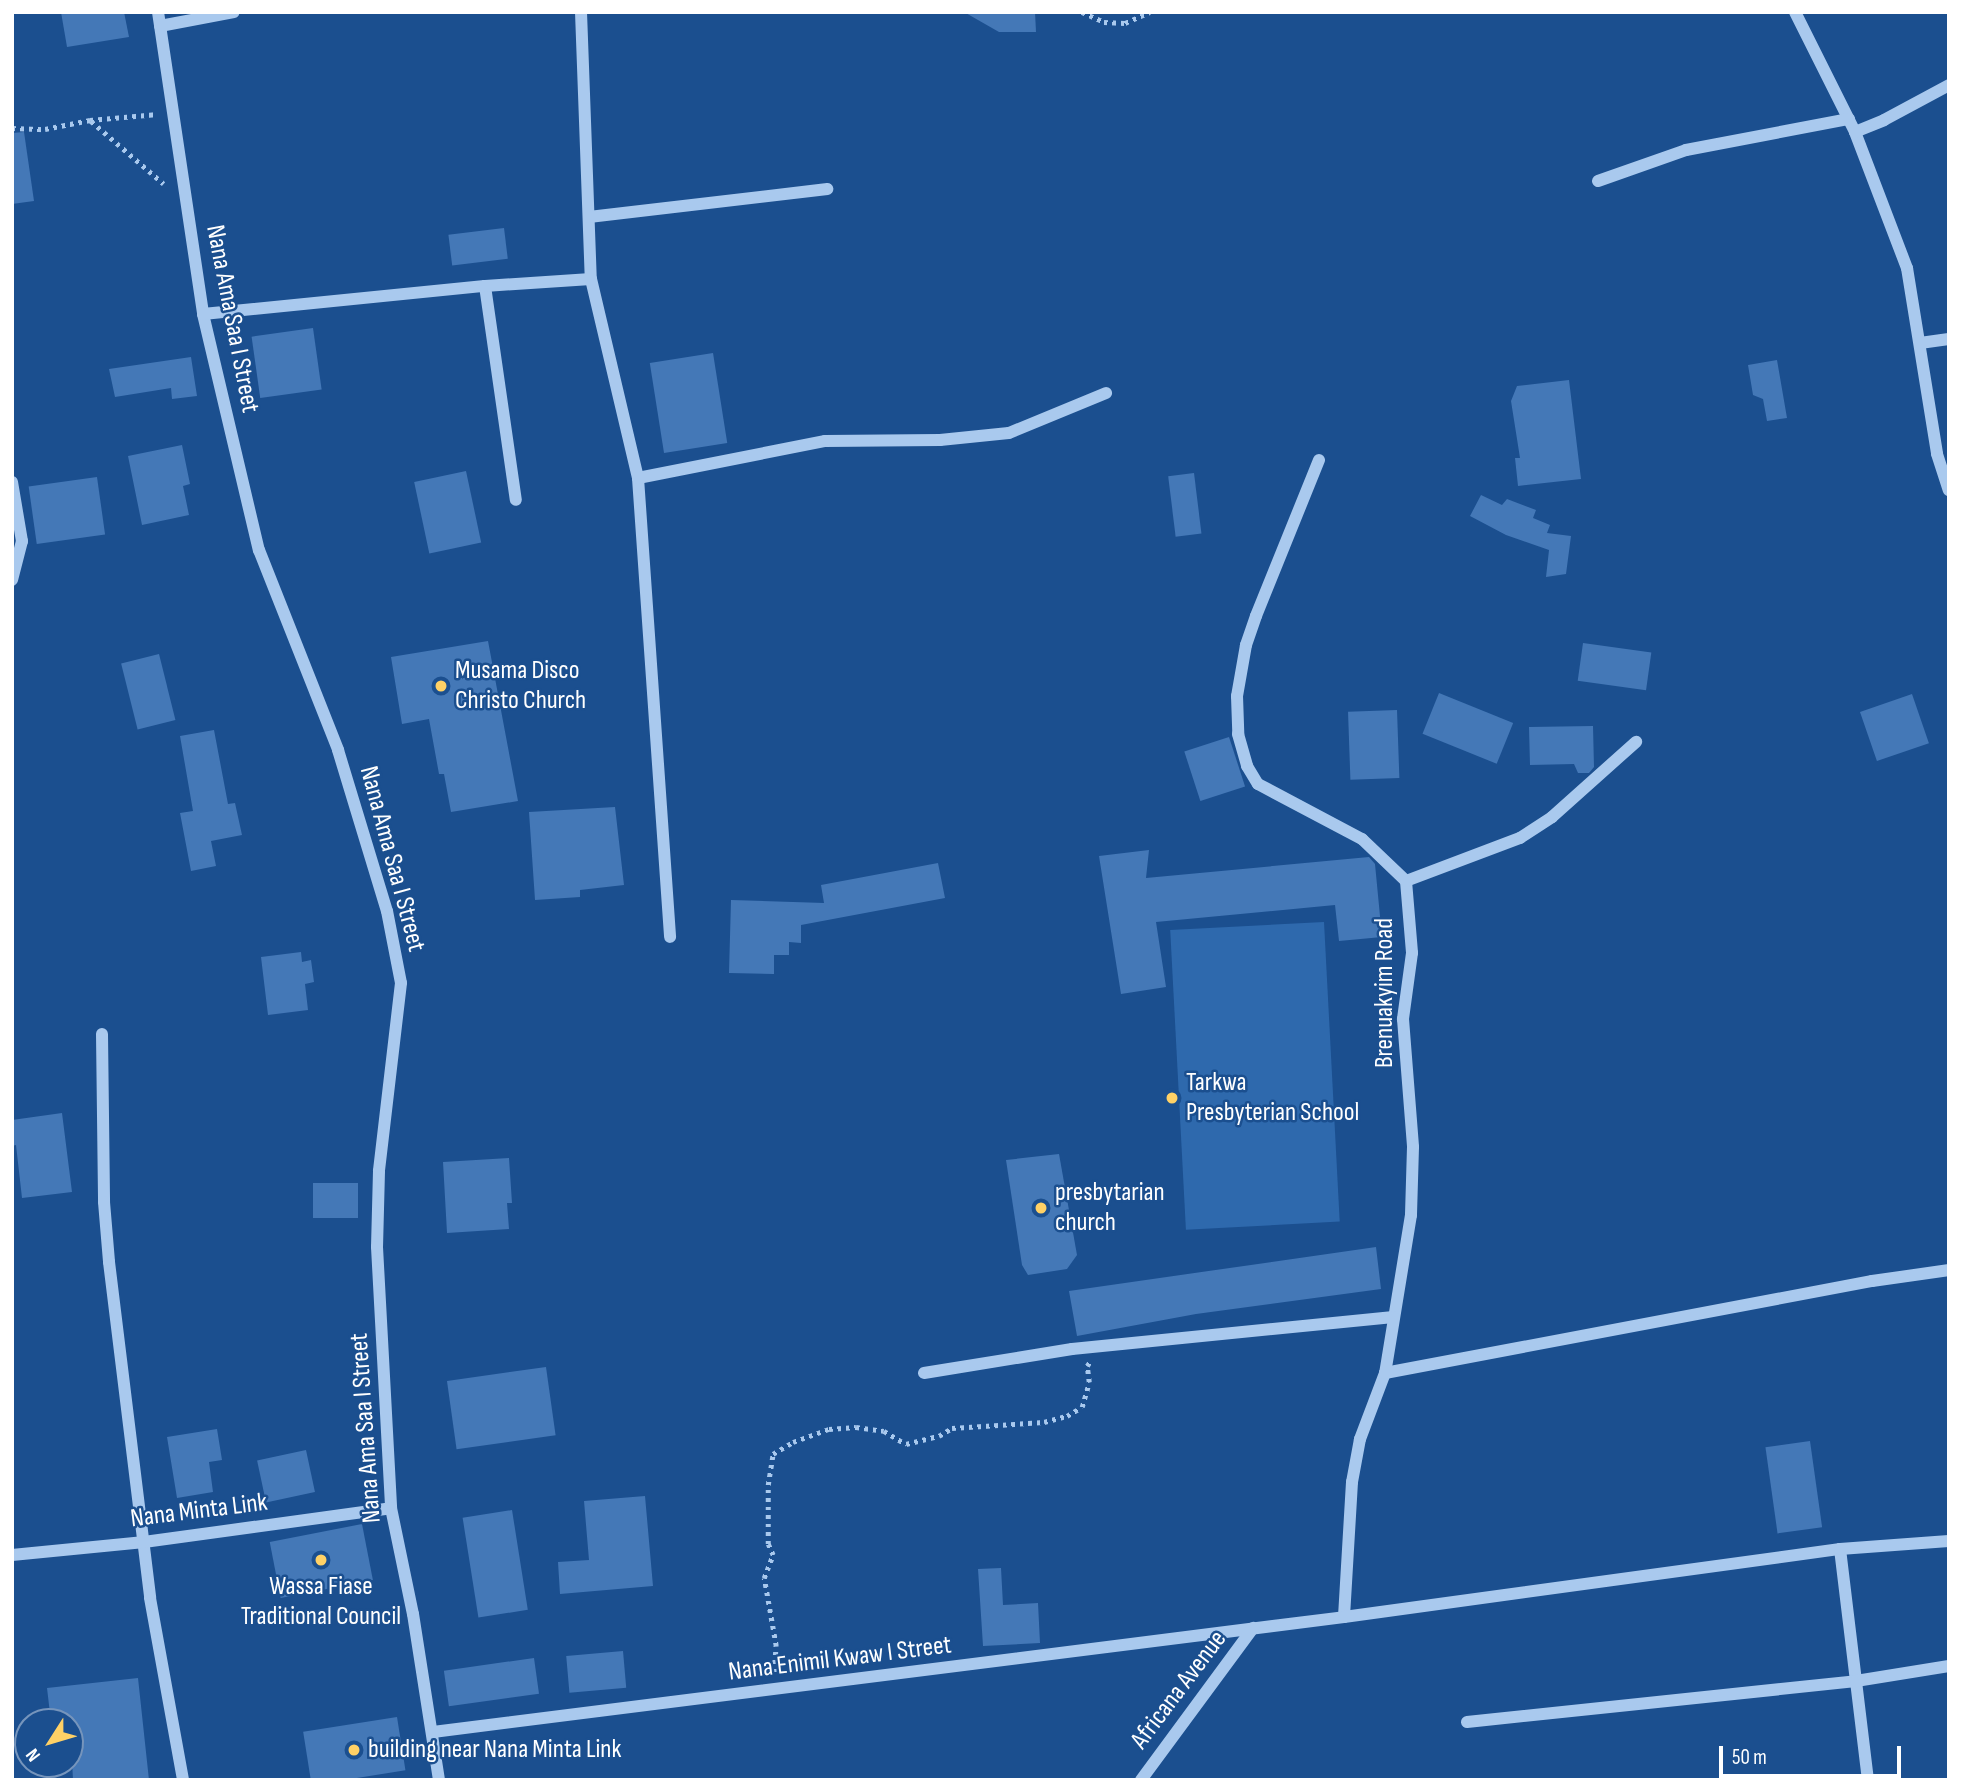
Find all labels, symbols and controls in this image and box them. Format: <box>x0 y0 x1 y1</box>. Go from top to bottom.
street label: Nana Ama Saa I Street <box>199 223 265 415</box>
place label: Musama Disco Christo Church <box>455 655 586 716</box>
marker: Musama Disco Christo Church <box>433 678 449 694</box>
street label: Nana Ama Saa I Street <box>352 763 432 955</box>
street label: Brenuakyim Road <box>1369 918 1401 1068</box>
place label: Tarkwa Presbyterian School <box>1186 1067 1359 1128</box>
marker: Tarkwa Presbyterian School <box>1164 1090 1180 1106</box>
place label: presbytarian church <box>1055 1177 1165 1238</box>
marker: presbytarian church <box>1033 1200 1049 1216</box>
street label: Nana Ama Saa I Street <box>344 1332 388 1524</box>
street label: Nana Minta Link <box>129 1487 269 1535</box>
marker: Wassa Fiase Traditional Council <box>313 1552 329 1568</box>
place label: Wassa Fiase Traditional Council <box>241 1571 401 1632</box>
street label: Africana Avenue <box>1124 1625 1234 1755</box>
street label: Nana Enimil Kwaw I Street <box>727 1630 953 1688</box>
north arrow <box>14 1708 84 1778</box>
scale bar <box>1723 1732 1905 1776</box>
place label: building near Nana Minta Link <box>368 1734 621 1766</box>
marker: building near Nana Minta Link <box>346 1742 362 1758</box>
text: N <box>21 1744 46 1766</box>
text: 50 m <box>1732 1745 1767 1770</box>

